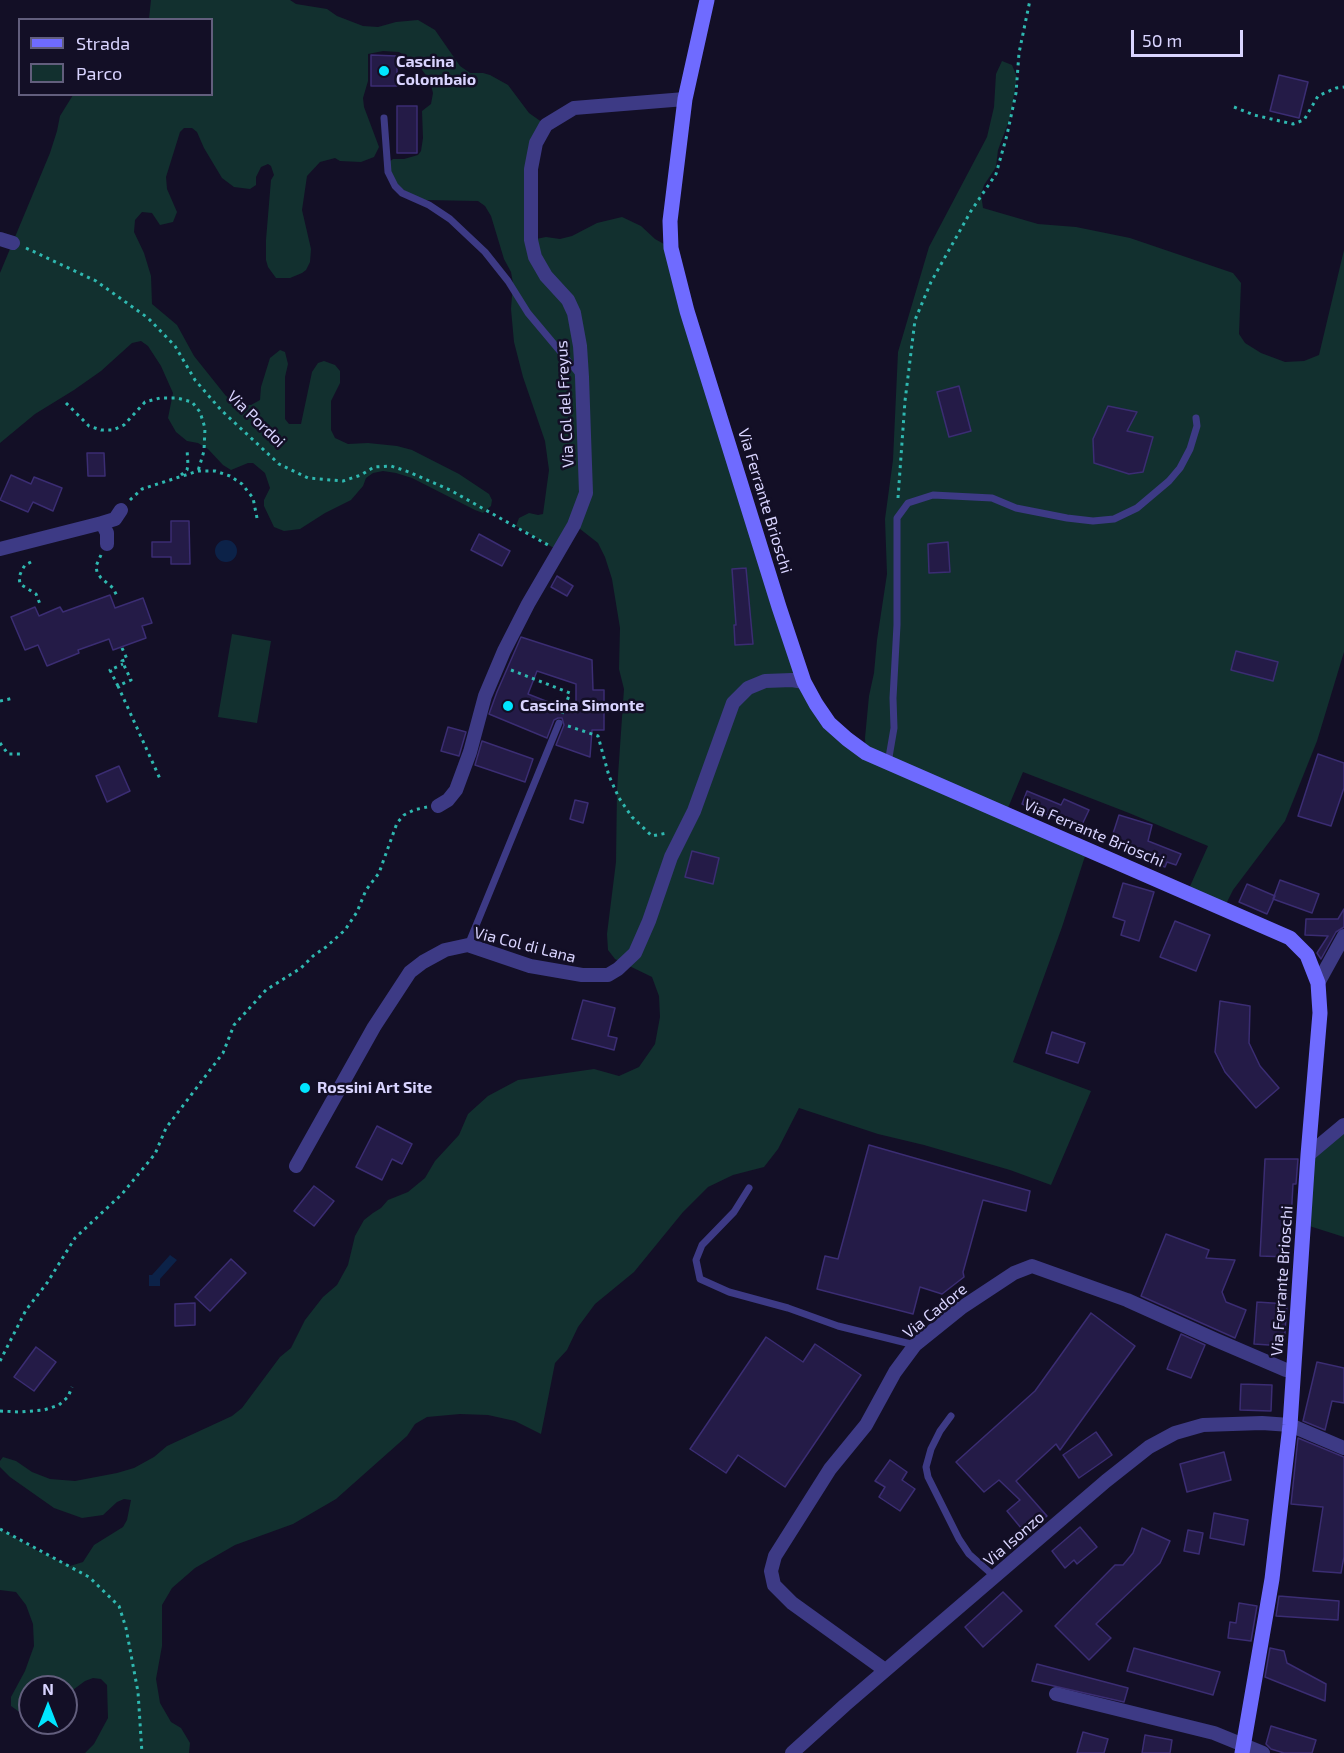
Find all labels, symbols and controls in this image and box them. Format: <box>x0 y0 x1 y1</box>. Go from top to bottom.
legend <box>18 18 213 96</box>
scale bar <box>1134 18 1246 56</box>
text: 50 m <box>1142 29 1182 51</box>
text: Strada <box>76 32 130 54</box>
place label: Cascina Colombaio <box>396 52 476 90</box>
text: Parco <box>76 62 122 84</box>
marker: Cascina Colombaio <box>377 64 391 78</box>
street label: Via Col del Freyus <box>552 340 578 468</box>
street label: Via Pordoi <box>223 387 289 451</box>
street label: Via Ferrante Brioschi <box>734 426 796 576</box>
place label: Cascina Simonte <box>520 696 644 716</box>
marker: Cascina Simonte <box>501 699 515 713</box>
street label: Via Ferrante Brioschi <box>1021 795 1167 871</box>
street label: Via Col di Lana <box>472 923 578 967</box>
place label: Rossini Art Site <box>317 1078 432 1098</box>
marker: Rossini Art Site <box>298 1081 312 1095</box>
street label: Via Ferrante Brioschi <box>1267 1205 1297 1357</box>
street label: Via Cadore <box>899 1279 971 1343</box>
street label: Via Isonzo <box>980 1507 1048 1571</box>
north arrow <box>18 1675 78 1735</box>
text: N <box>42 1679 54 1698</box>

